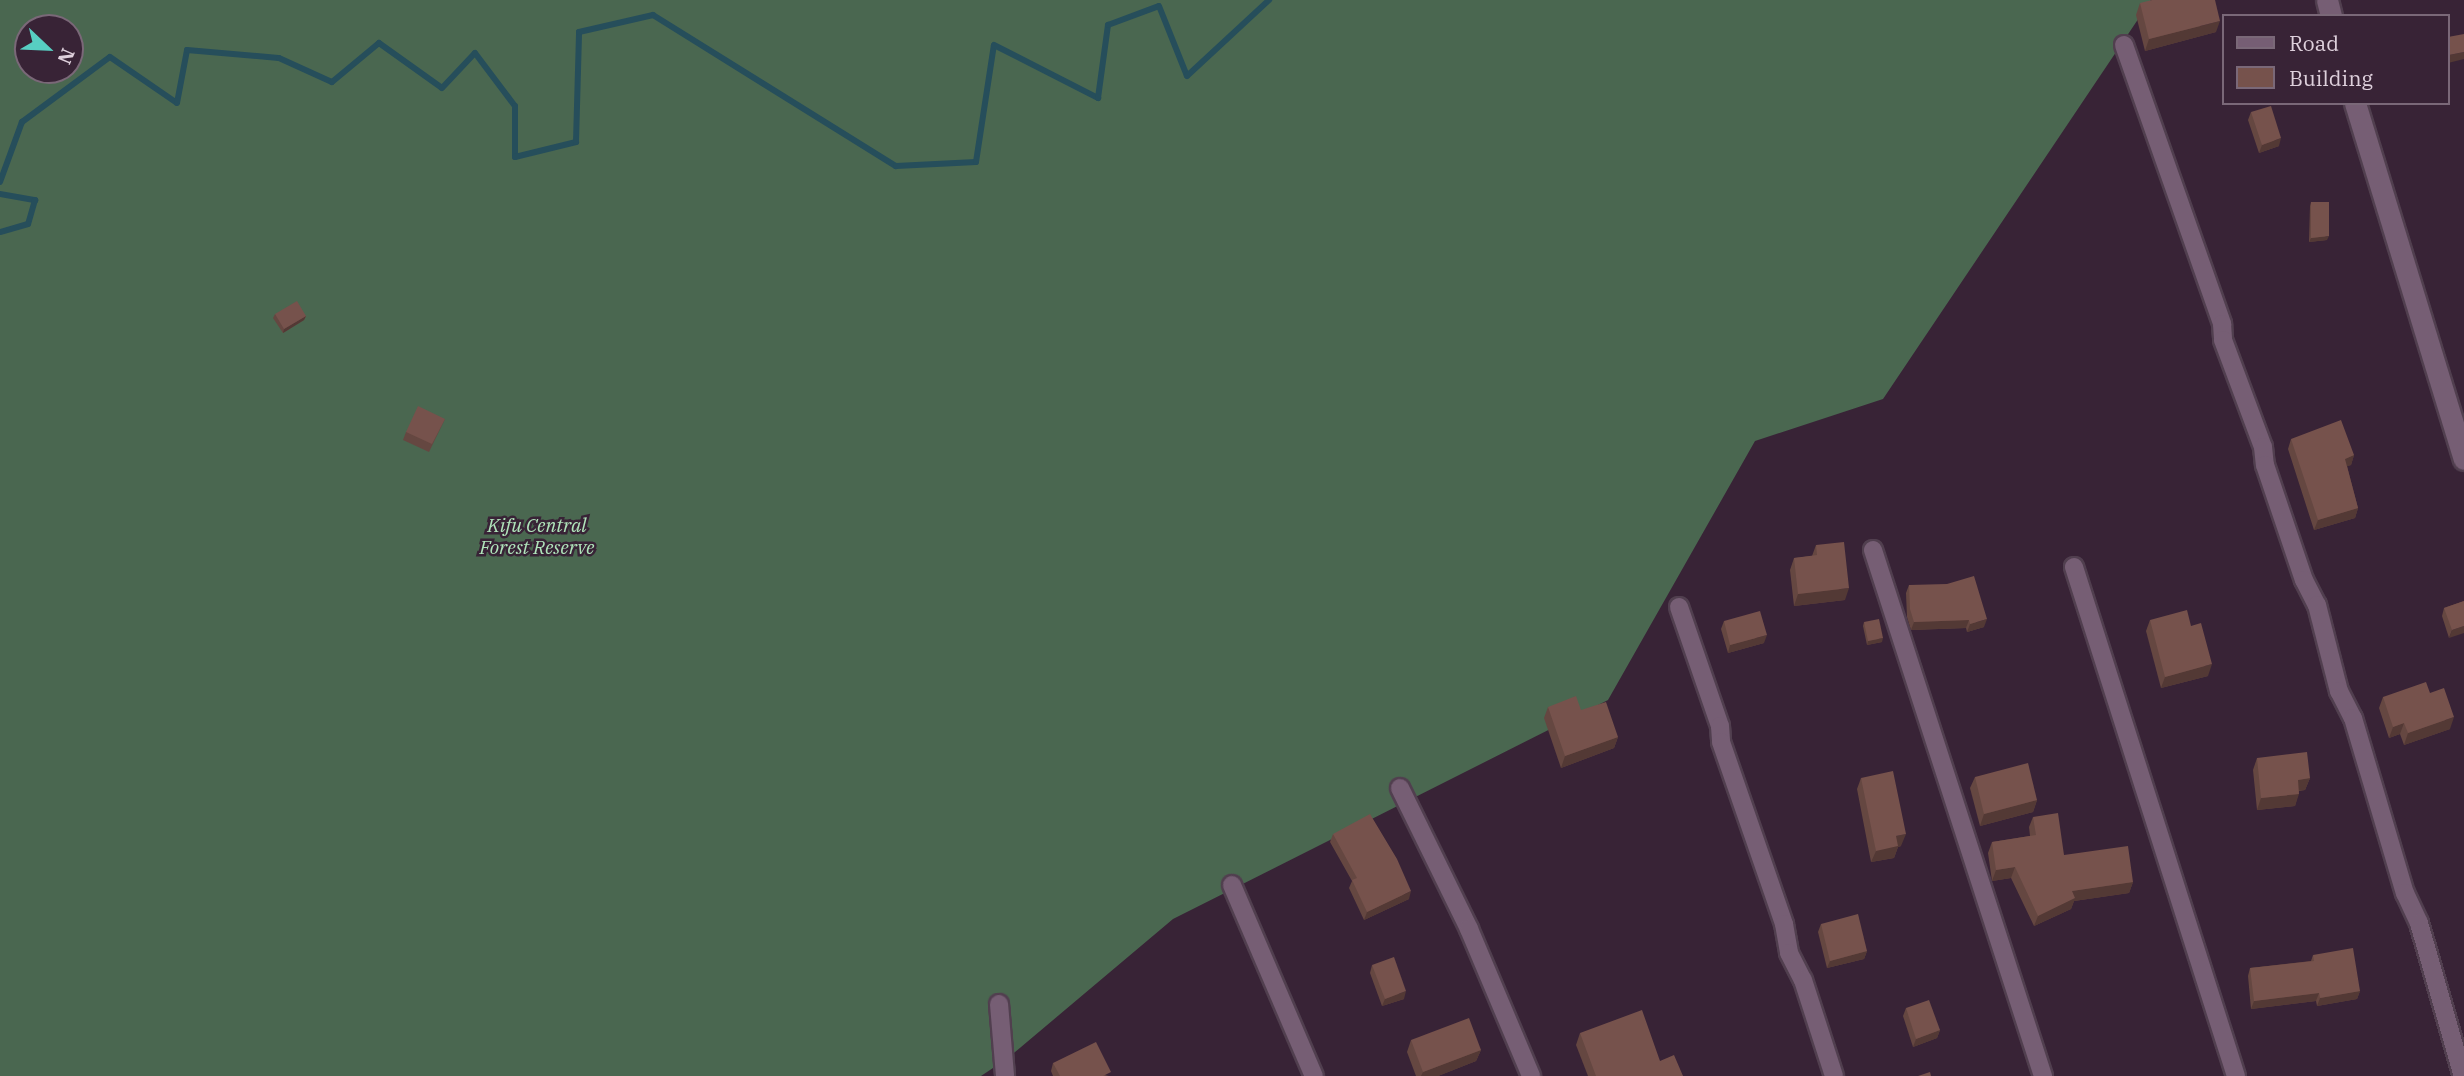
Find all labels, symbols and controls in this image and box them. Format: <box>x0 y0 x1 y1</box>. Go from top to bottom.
north arrow <box>14 14 84 84</box>
legend <box>2222 14 2450 105</box>
text: Road <box>2289 29 2339 57</box>
text: N <box>53 45 80 68</box>
text: Building <box>2289 64 2373 92</box>
park label: Kifu Central Forest Reserve <box>479 515 595 559</box>

